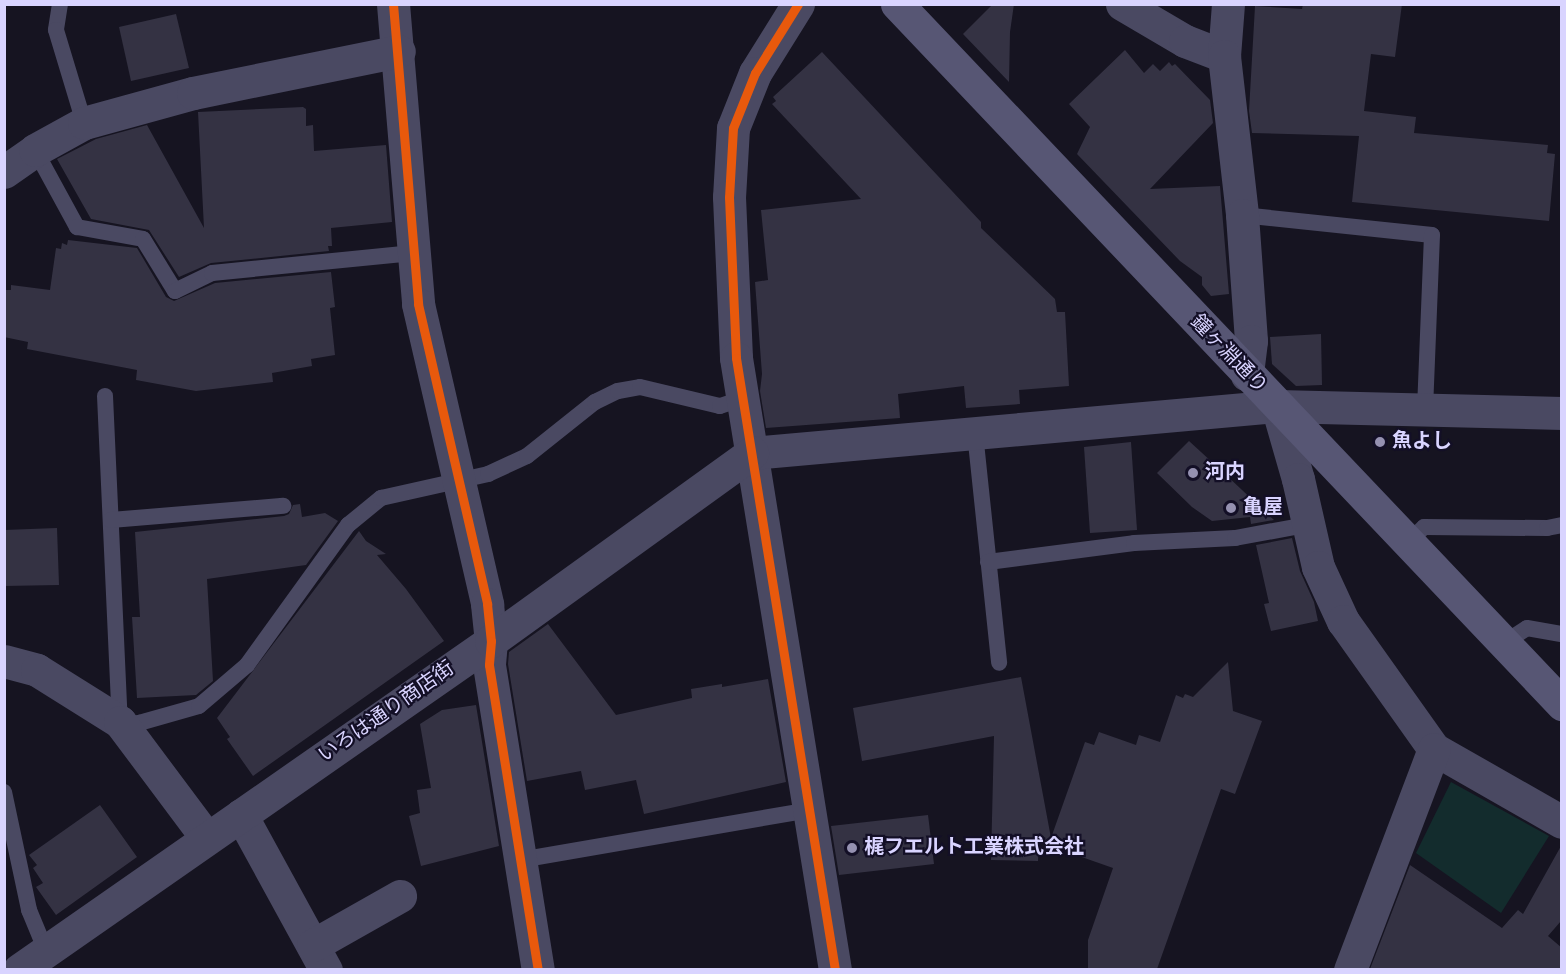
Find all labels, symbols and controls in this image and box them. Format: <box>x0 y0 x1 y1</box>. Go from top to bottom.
street label: 鐘ヶ淵通り <box>1185 311 1271 399</box>
place label: 魚よし <box>1392 430 1452 454</box>
marker: 魚よし <box>1373 435 1387 449</box>
place label: 河内 <box>1205 461 1245 485</box>
marker: 河内 <box>1186 466 1200 480</box>
place label: 亀屋 <box>1243 496 1283 520</box>
marker: 亀屋 <box>1224 501 1238 515</box>
street label: いろは通り商店街 <box>315 657 459 769</box>
place label: 梶フエルト工業株式会社 <box>864 836 1084 860</box>
marker: 梶フエルト工業株式会社 <box>845 841 859 855</box>

